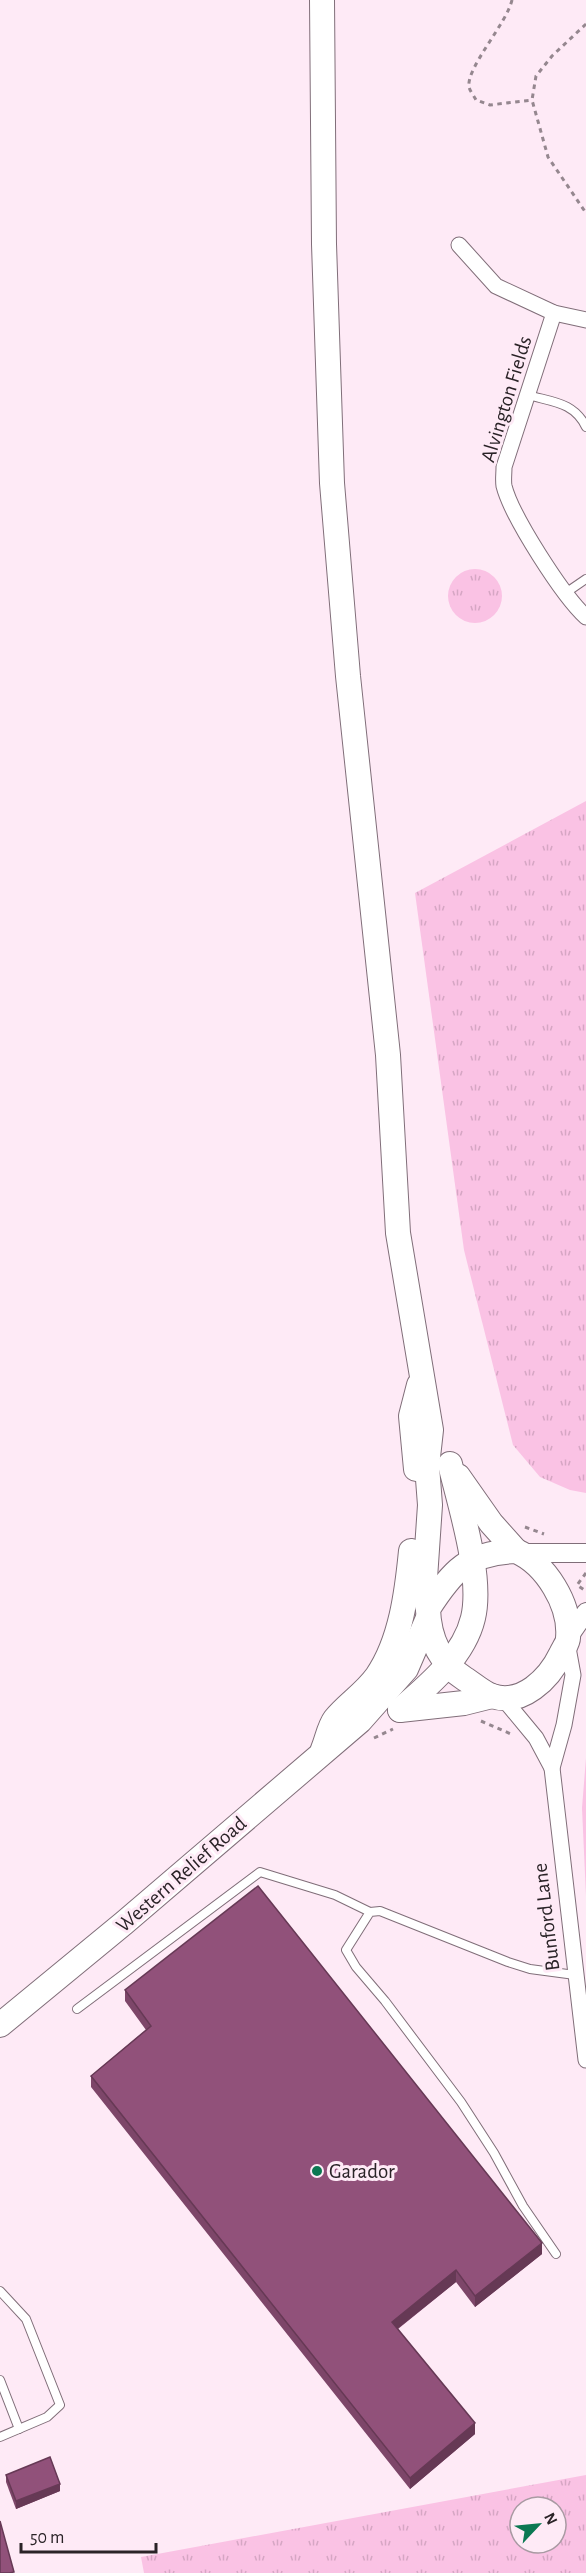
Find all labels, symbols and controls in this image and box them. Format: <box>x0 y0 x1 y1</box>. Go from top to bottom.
street label: Alvington Fields <box>477 334 536 465</box>
street label: Western Relief Road <box>112 1812 250 1936</box>
street label: Bunford Lane <box>529 1862 564 1972</box>
place label: Garador <box>329 2161 395 2182</box>
marker: Garador <box>310 2164 324 2178</box>
north arrow <box>508 2495 568 2555</box>
text: N <box>541 2510 560 2527</box>
scale bar <box>21 2516 156 2554</box>
text: 50 m <box>30 2529 64 2547</box>

